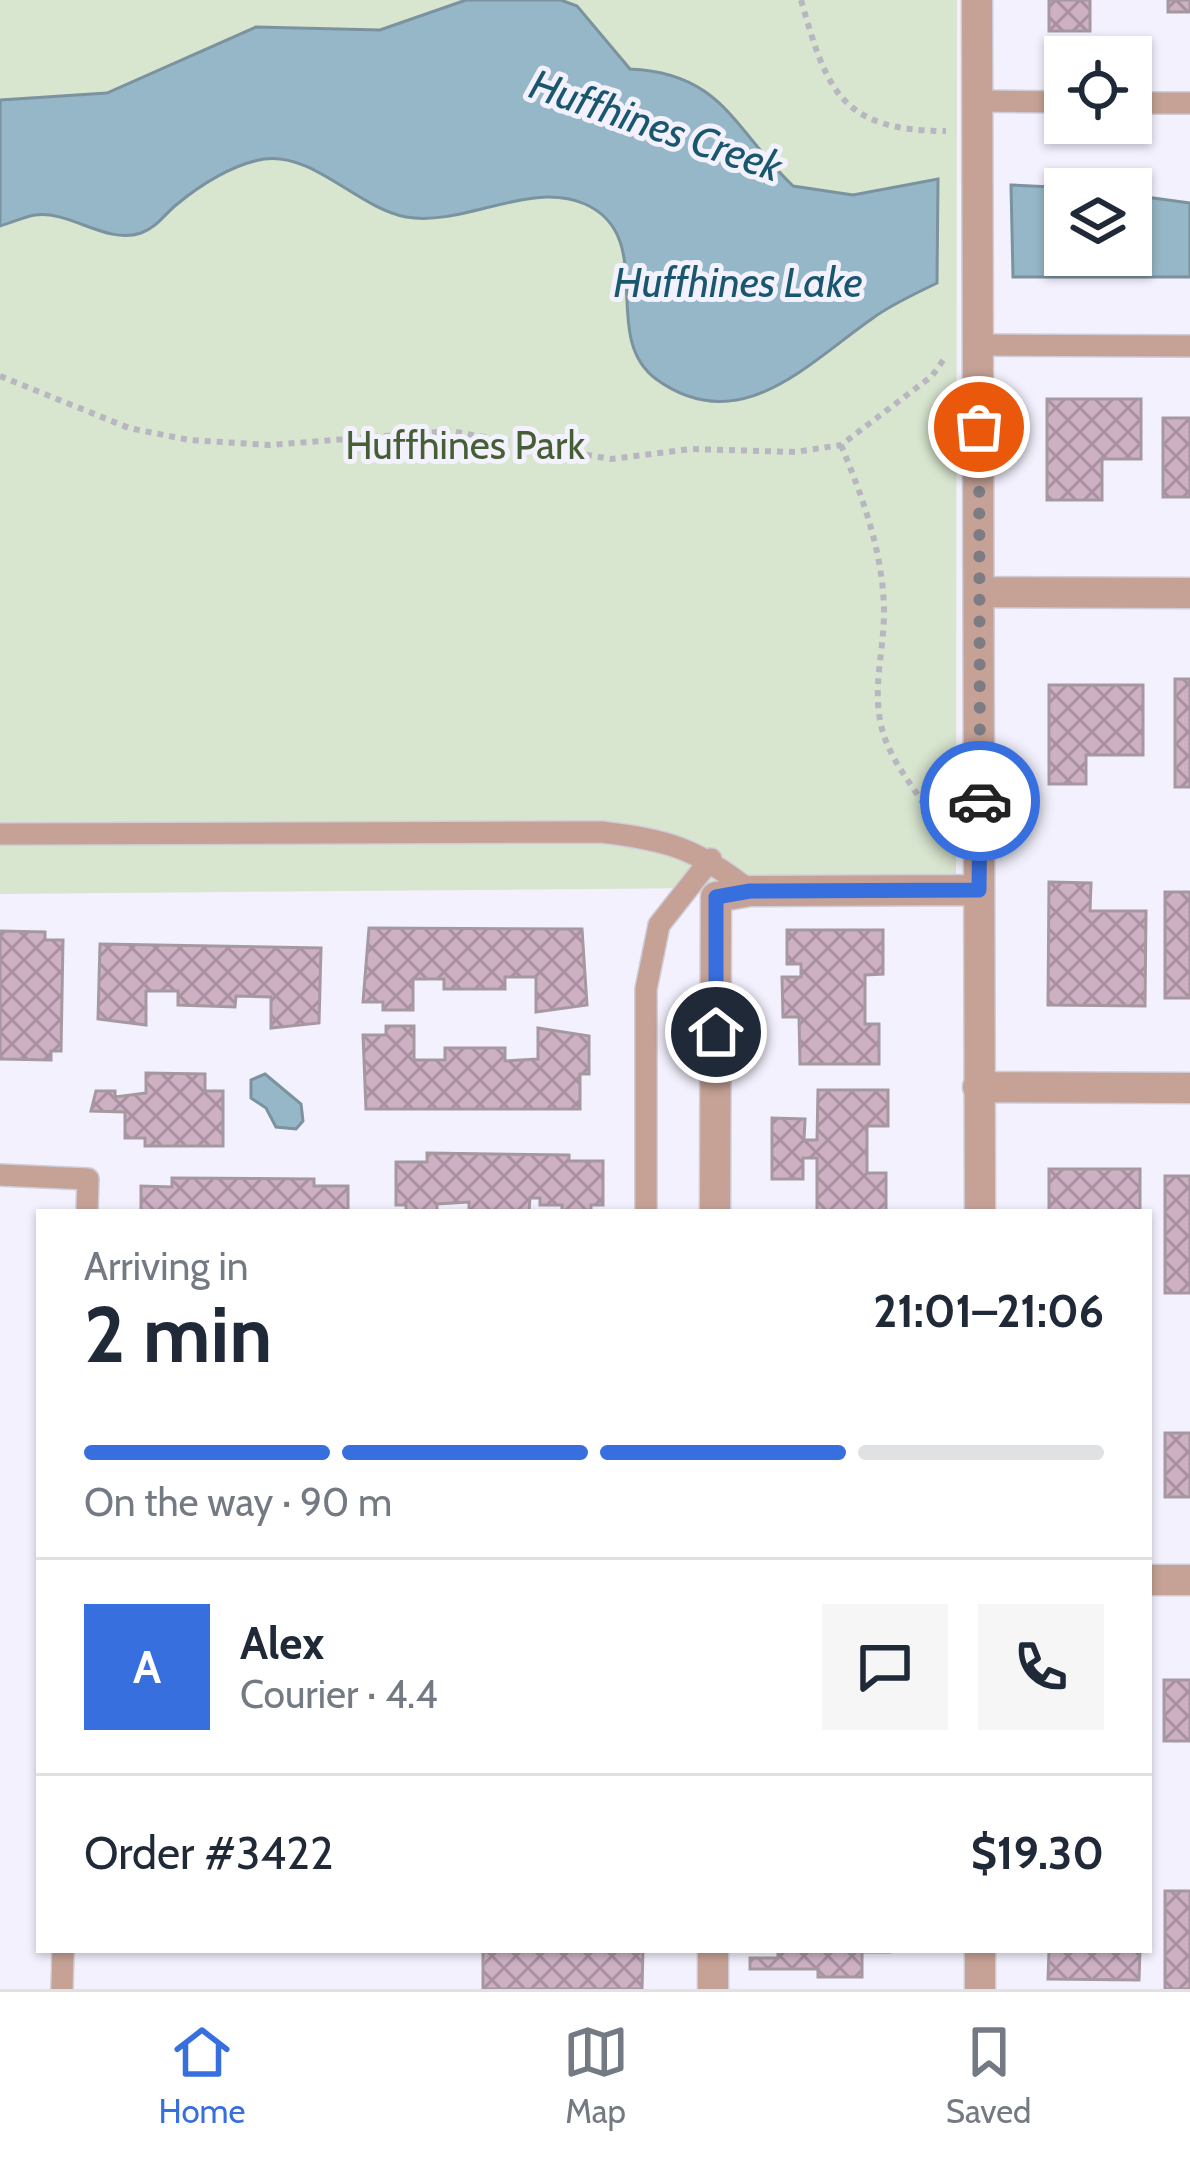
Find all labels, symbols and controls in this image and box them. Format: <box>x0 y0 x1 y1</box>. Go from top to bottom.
map controls <box>1044 36 1152 276</box>
button: locate <box>1044 36 1152 144</box>
water label: Huffhines Creek <box>523 58 790 193</box>
button: layers <box>1044 168 1152 276</box>
water label: Huffhines Lake <box>613 256 863 308</box>
pin <box>928 376 1030 478</box>
icon: bag <box>946 394 1012 460</box>
park label: Huffhines Park <box>345 421 585 469</box>
courier <box>920 741 1040 861</box>
icon: car <box>947 768 1013 834</box>
pin <box>665 981 767 1083</box>
icon: home <box>683 999 749 1065</box>
text: Arriving in <box>84 1242 248 1290</box>
text: 21:01–21:06 <box>873 1284 1104 1338</box>
text: 2 min <box>84 1287 272 1382</box>
text: On the way · 90 m <box>84 1478 392 1526</box>
button: chat <box>822 1604 948 1730</box>
button: phone <box>978 1604 1104 1730</box>
text: Alex <box>240 1616 324 1670</box>
text: A <box>133 1640 161 1694</box>
text: Courier · 4.4 <box>240 1670 438 1718</box>
text: Order #3422 <box>84 1826 334 1880</box>
text: $19.30 <box>971 1826 1104 1880</box>
tab: Home <box>159 2019 245 2131</box>
tab: Map <box>563 2019 629 2131</box>
tab: Saved <box>946 2019 1031 2131</box>

